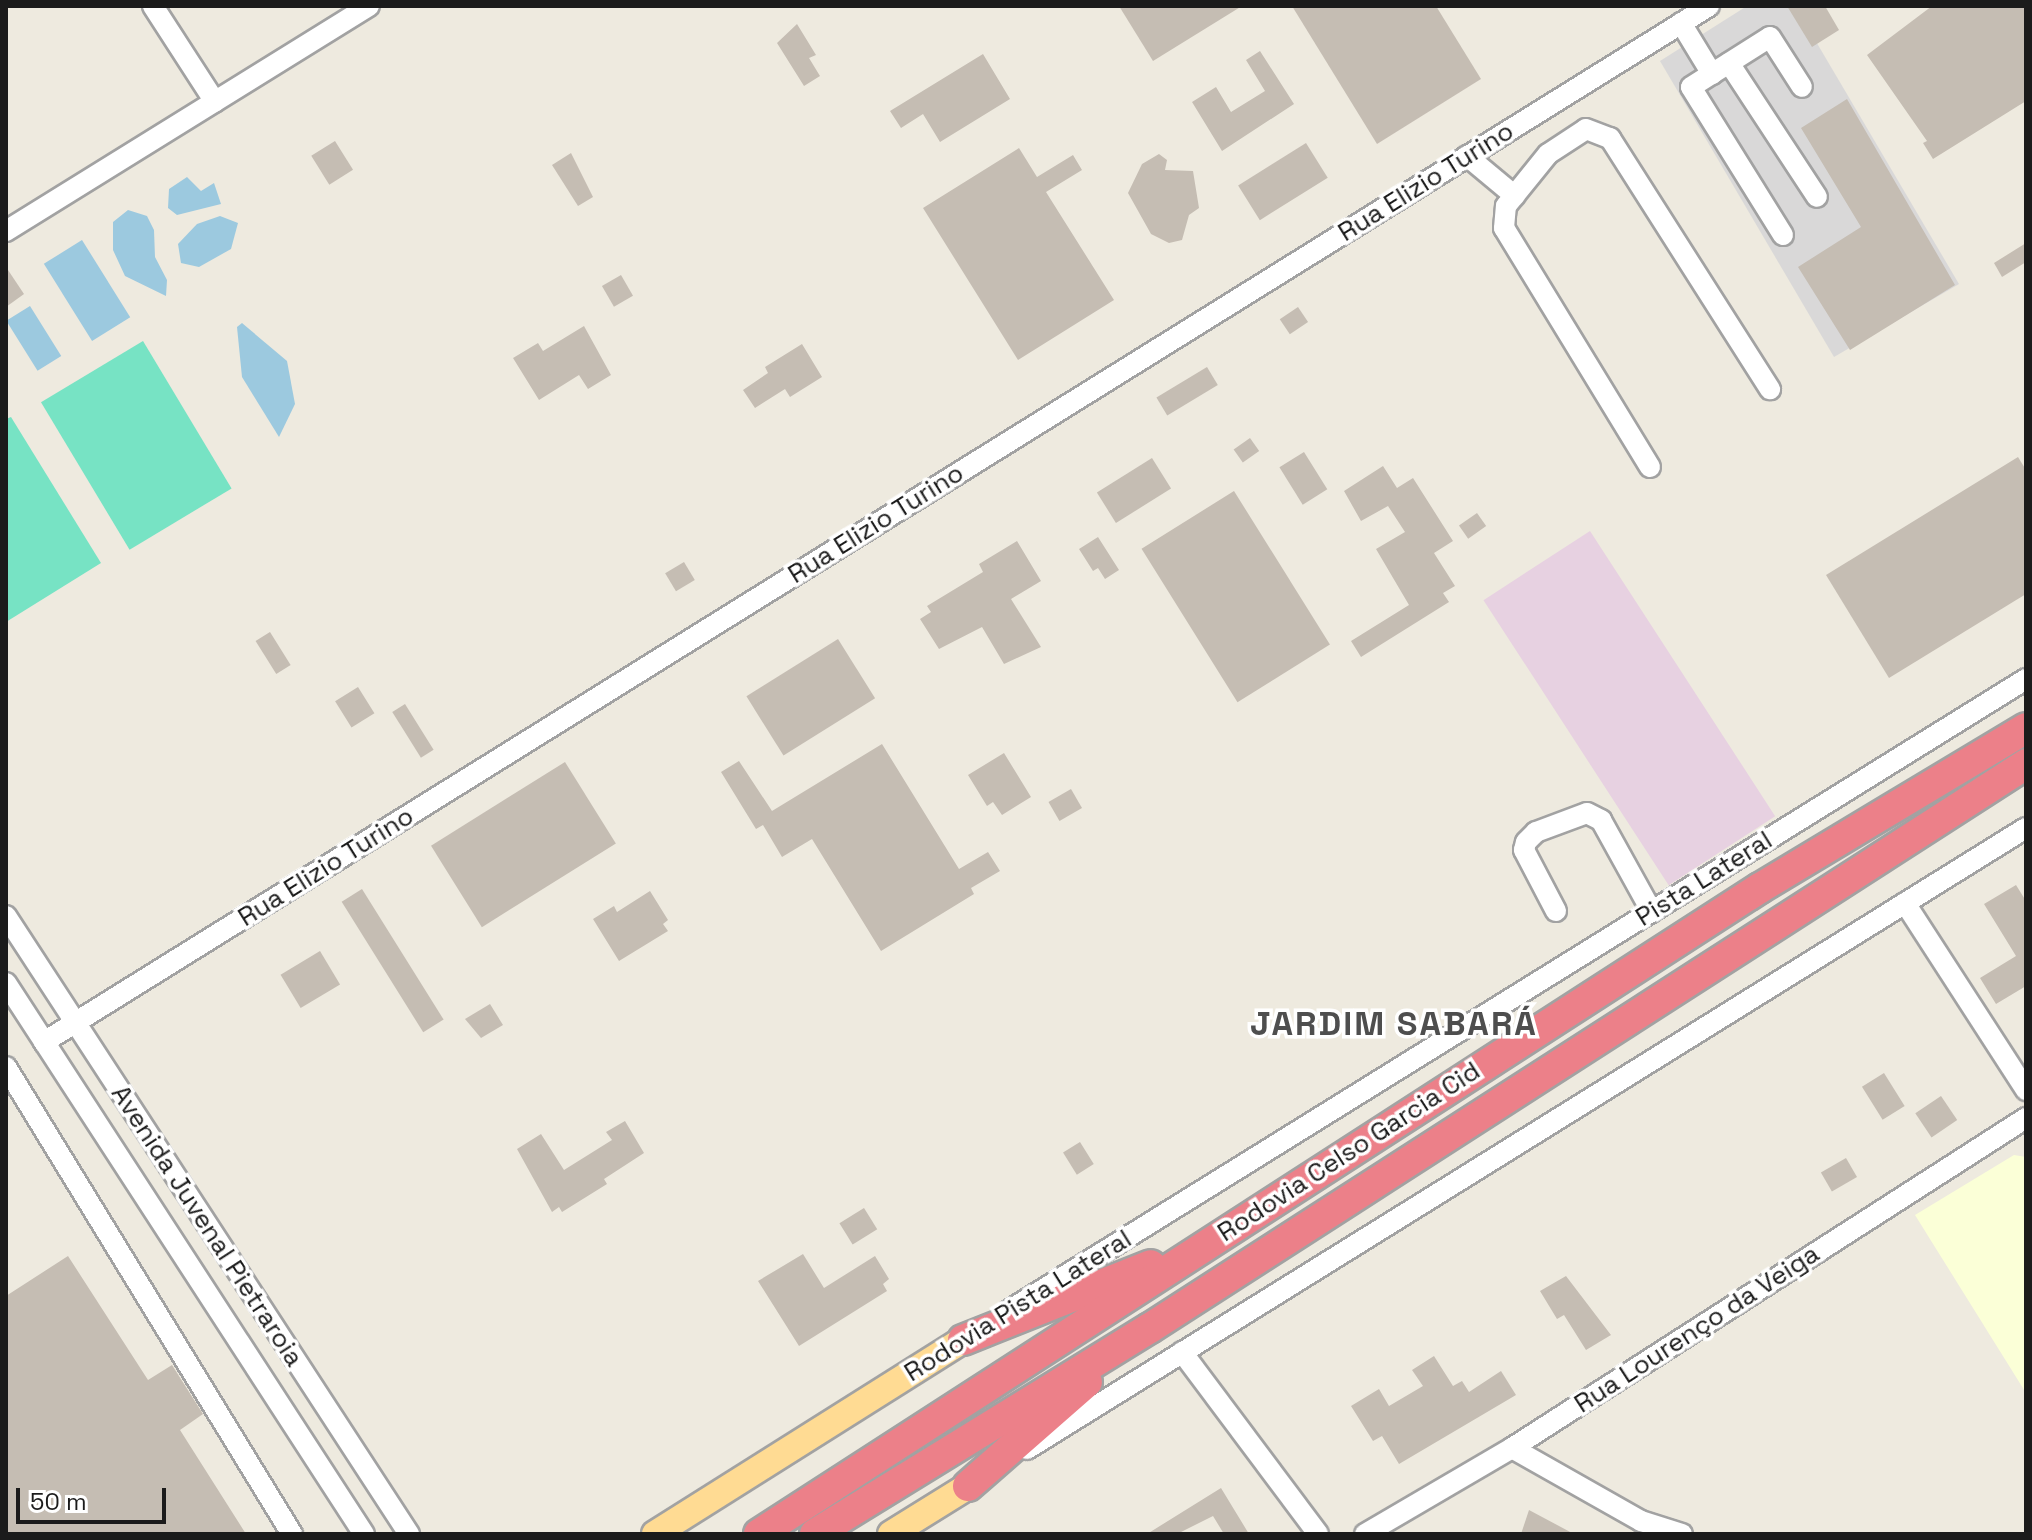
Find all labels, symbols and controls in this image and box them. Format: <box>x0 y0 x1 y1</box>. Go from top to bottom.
street label: Rua Elizio Turino <box>1332 115 1520 249</box>
street label: Rua Elizio Turino <box>782 457 970 591</box>
street label: Rua Elizio Turino <box>232 800 420 934</box>
street label: Pista Lateral <box>1630 825 1778 933</box>
district label: JARDIM SABARÁ <box>1250 1004 1538 1044</box>
street label: Rodovia Celso Garcia Cid <box>1212 1055 1486 1249</box>
street label: Avenida Juvenal Pietraroia <box>104 1080 310 1372</box>
street label: Rodovia Pista Lateral <box>899 1223 1137 1389</box>
street label: Rua Lourenço da Veiga <box>1569 1238 1825 1420</box>
scale bar <box>20 1472 170 1522</box>
text: 50 m <box>30 1486 87 1517</box>

